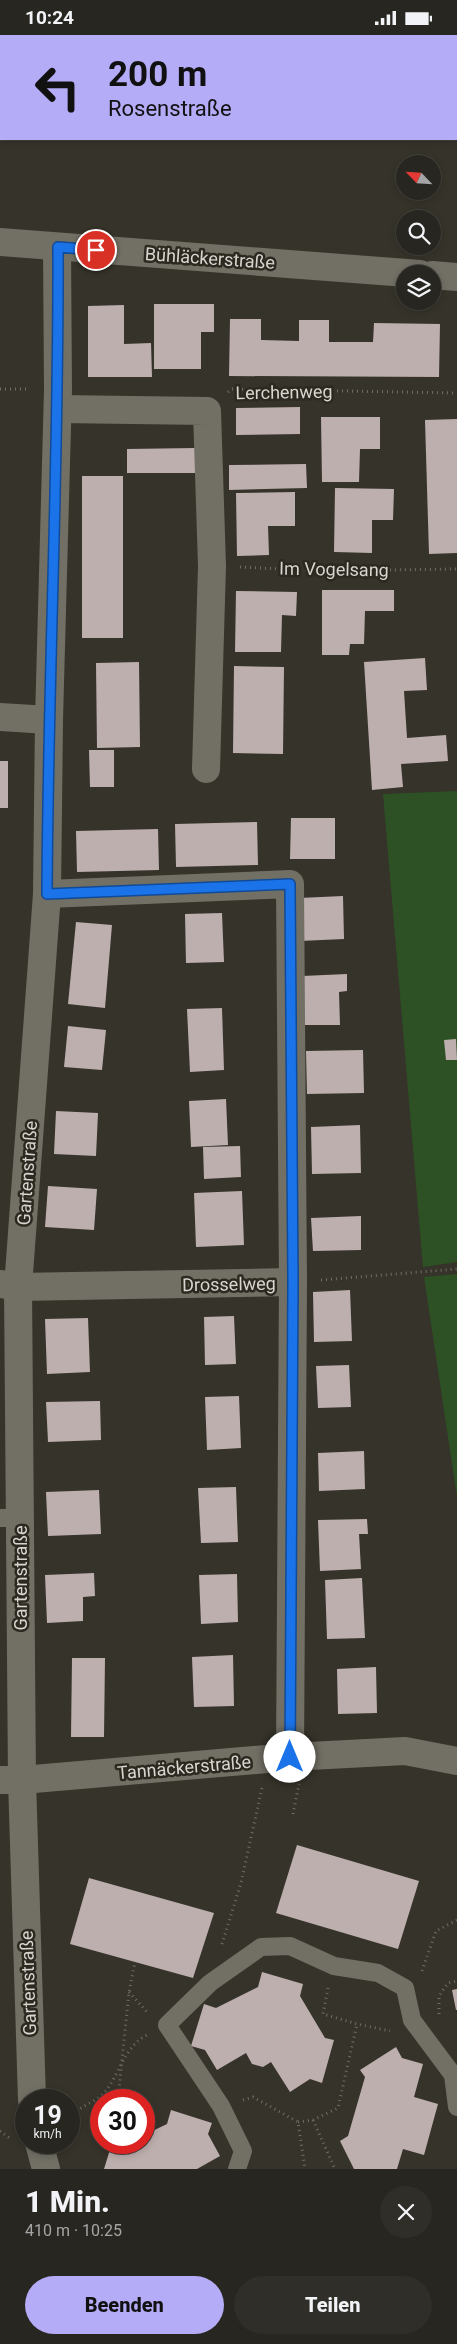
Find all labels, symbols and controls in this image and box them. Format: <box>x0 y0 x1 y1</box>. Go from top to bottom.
text: 10:24 <box>25 6 74 29</box>
text: 200 m <box>108 54 207 95</box>
icon: left <box>25 55 90 120</box>
text: Rosenstraße <box>108 96 232 121</box>
north arrow <box>396 155 441 200</box>
map controls <box>396 155 441 310</box>
button: search <box>396 210 441 255</box>
pin <box>75 229 117 271</box>
icon: arrive <box>82 236 110 264</box>
street label: Bühläckerstraße <box>144 243 276 273</box>
button: layers <box>396 265 441 310</box>
street label: Lerchenweg <box>235 381 333 403</box>
street label: Im Vogelsang <box>279 558 389 580</box>
street label: Gartenstraße <box>13 1120 41 1226</box>
street label: Drosselweg <box>182 1273 276 1295</box>
street label: Gartenstraße <box>10 1526 31 1630</box>
position arrow <box>263 1730 315 1782</box>
street label: Tannäckerstraße <box>116 1751 252 1783</box>
street label: Gartenstraße <box>16 1930 40 2036</box>
speed limit sign: 30 <box>90 2089 155 2154</box>
text: 19 <box>33 2101 62 2130</box>
text: km/h <box>33 2127 62 2141</box>
text: 1 Min. <box>25 2184 110 2219</box>
button: close <box>380 2186 432 2238</box>
text: 410 m · 10:25 <box>25 2221 122 2240</box>
button: Beenden <box>25 2276 224 2334</box>
button: Teilen <box>234 2276 432 2334</box>

